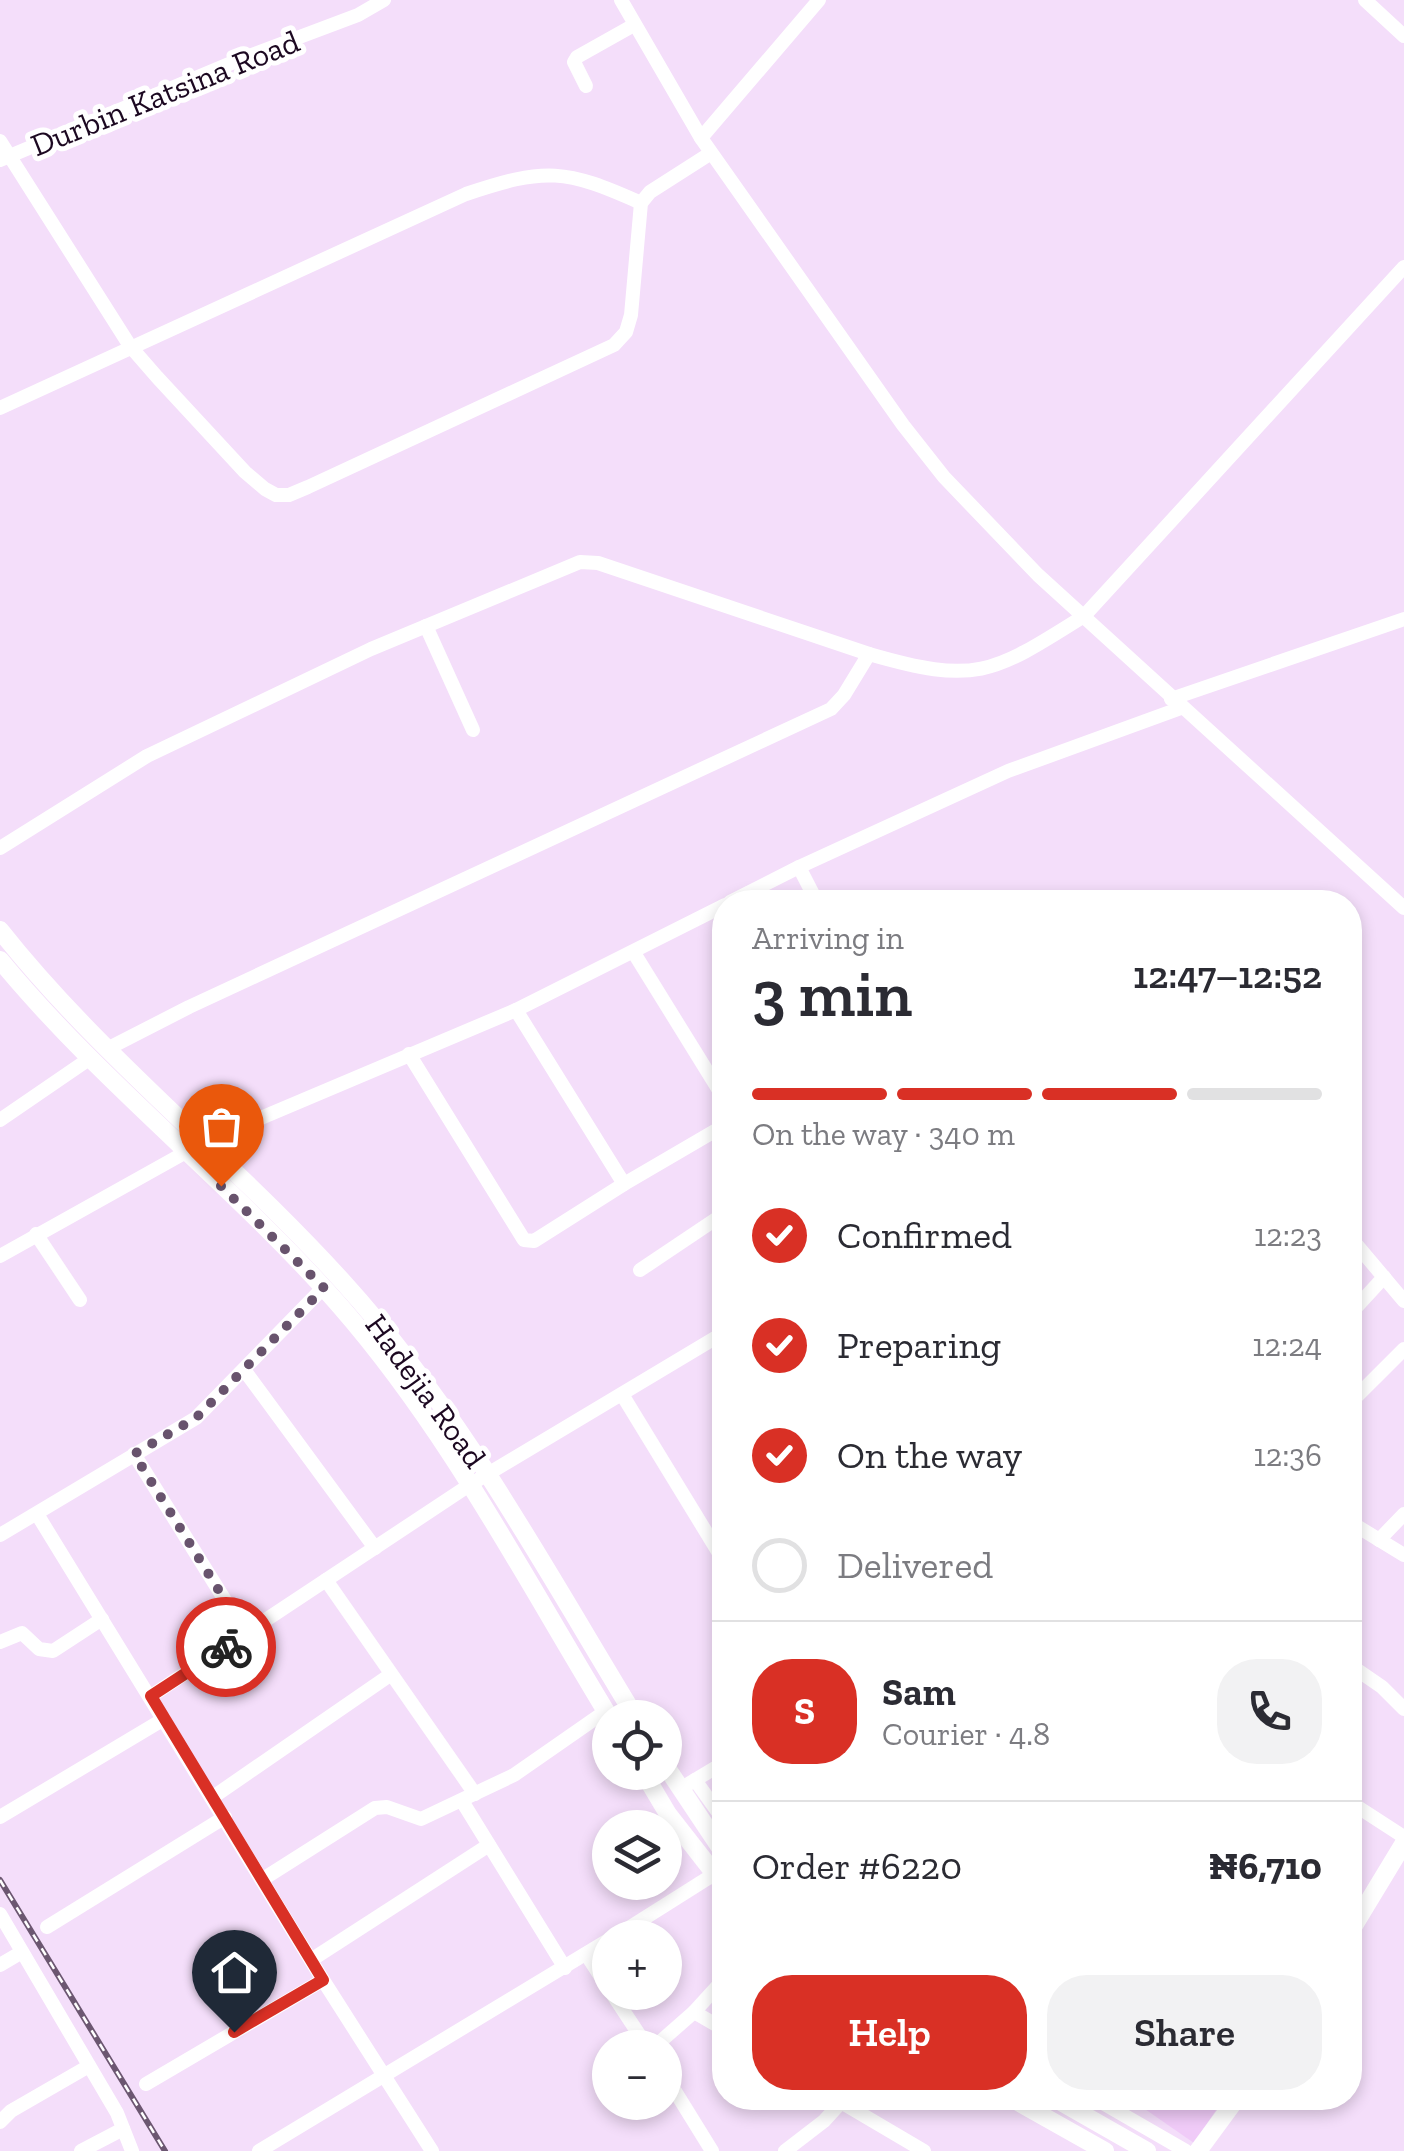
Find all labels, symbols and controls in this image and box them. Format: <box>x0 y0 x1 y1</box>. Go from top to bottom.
street label: Durbin Katsina Road <box>25 22 305 164</box>
text: Arriving in <box>752 919 904 957</box>
text: 12:47–12:52 <box>1133 952 1322 998</box>
text: 3 min <box>752 955 912 1033</box>
pin <box>179 1084 264 1187</box>
icon: bag <box>194 1099 249 1154</box>
text: On the way · 340 m <box>752 1115 1015 1153</box>
icon: check <box>752 1208 807 1263</box>
text: Confirmed <box>837 1212 1012 1258</box>
text: 12:23 <box>1254 1216 1322 1254</box>
street label: Hadejia Road <box>358 1307 495 1476</box>
icon: check <box>752 1318 807 1373</box>
text: Preparing <box>837 1322 1001 1368</box>
text: 12:24 <box>1252 1326 1322 1364</box>
icon: check <box>752 1428 807 1483</box>
text: On the way <box>837 1432 1022 1478</box>
text: 12:36 <box>1253 1436 1322 1474</box>
text: Delivered <box>837 1542 993 1588</box>
courier <box>176 1597 276 1697</box>
icon: bike <box>199 1620 254 1675</box>
button: phone <box>1217 1659 1322 1764</box>
text: Sam <box>882 1669 956 1715</box>
text: S <box>794 1688 815 1734</box>
map controls <box>592 1700 682 2120</box>
button: locate <box>592 1700 682 1790</box>
text: Courier · 4.8 <box>882 1715 1050 1753</box>
button: layers <box>592 1810 682 1900</box>
text: Order #6220 <box>752 1843 962 1889</box>
text: ₦6,710 <box>1208 1843 1322 1889</box>
button: + <box>592 1920 682 2010</box>
pin <box>192 1930 277 2033</box>
icon: home <box>207 1945 262 2000</box>
button: Help <box>752 1975 1027 2090</box>
button: Share <box>1047 1975 1322 2090</box>
button: − <box>592 2030 682 2120</box>

